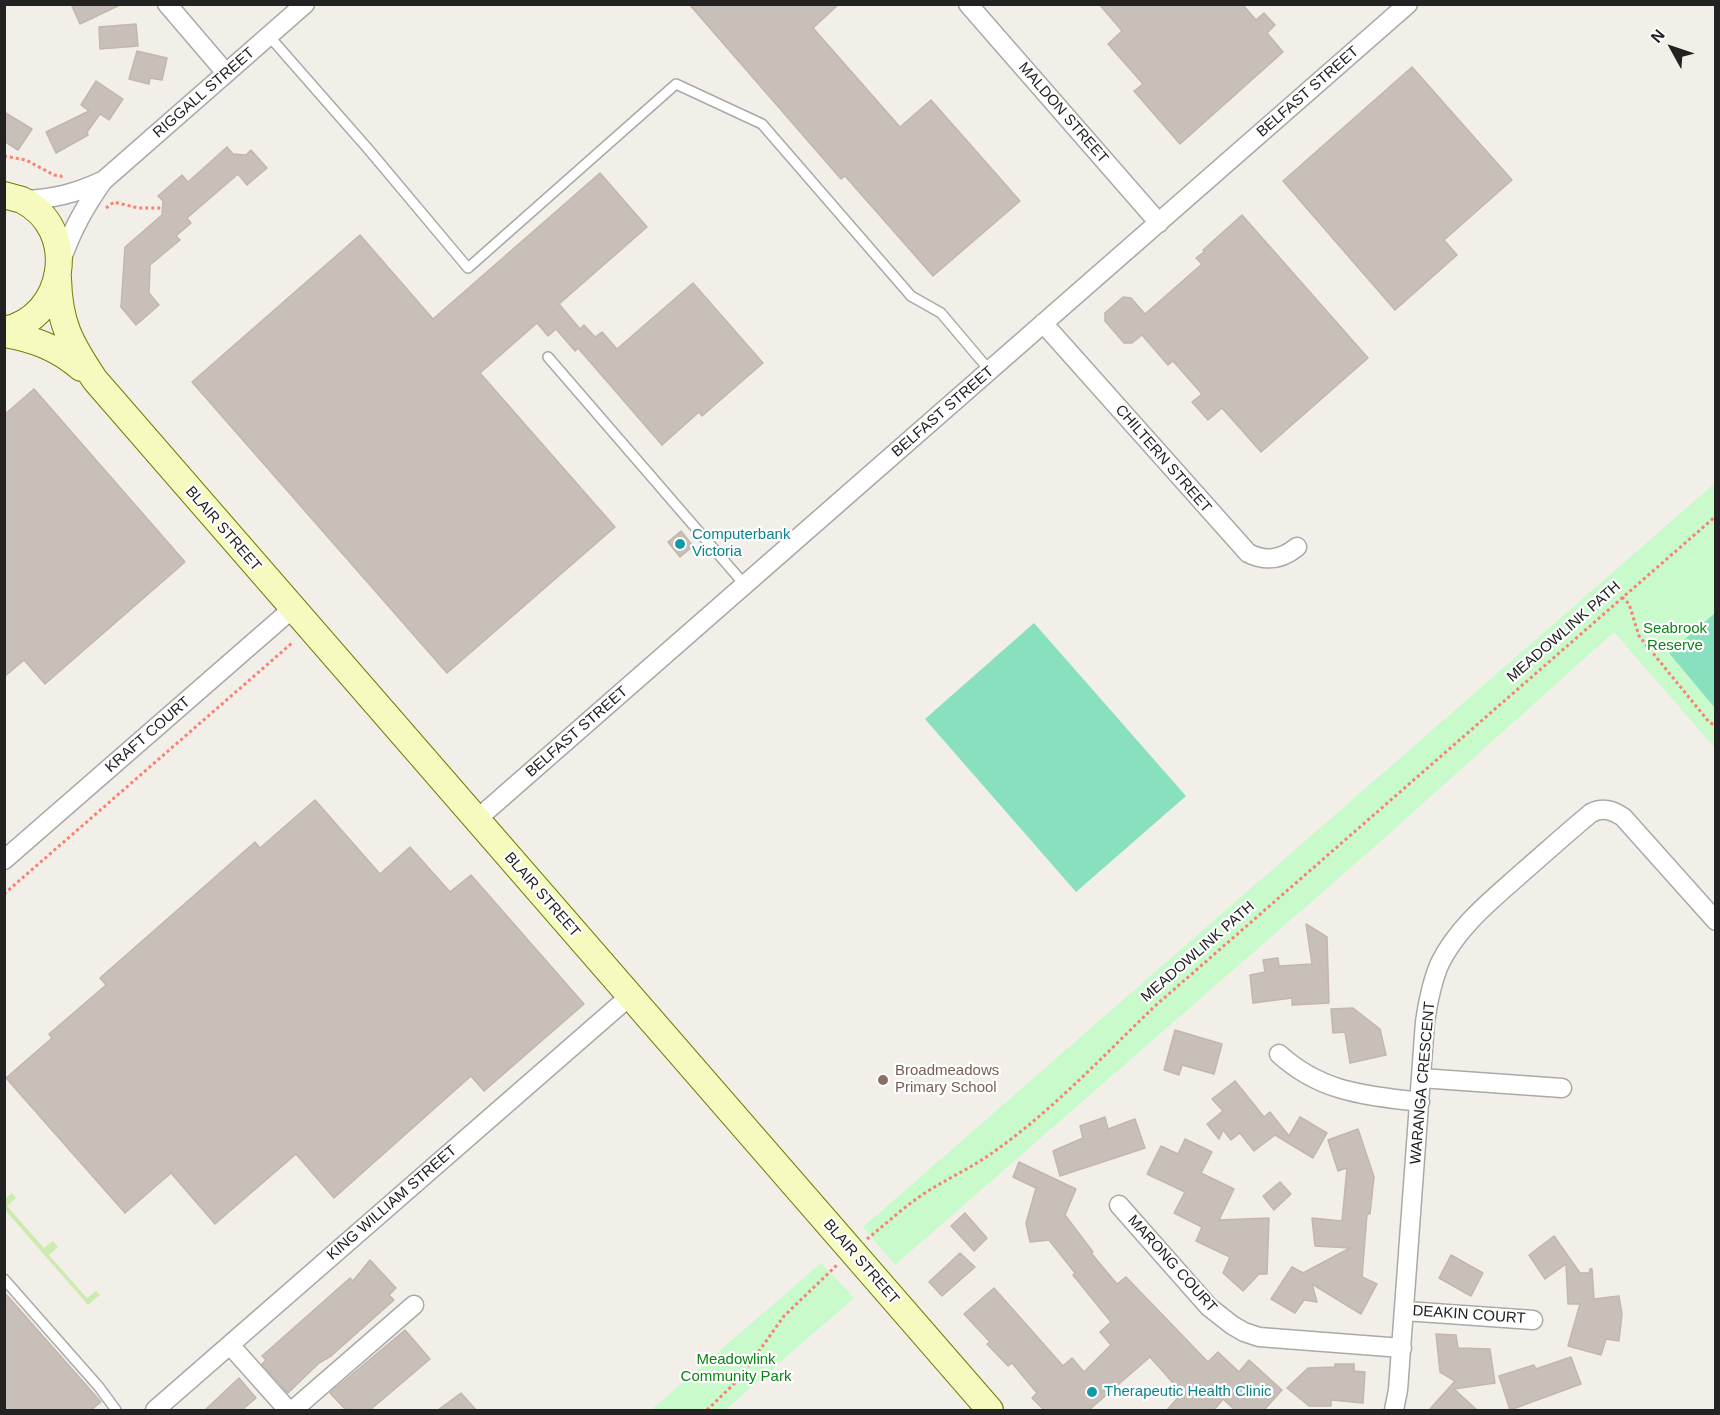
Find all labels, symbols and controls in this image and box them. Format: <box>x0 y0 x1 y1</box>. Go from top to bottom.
north arrow <box>1642 18 1702 78</box>
text: N <box>1648 26 1668 46</box>
street label: BELFAST STREET <box>1253 43 1363 141</box>
street label: RIGGALL STREET <box>150 44 258 142</box>
street label: MALDON STREET <box>1014 59 1112 167</box>
street label: BELFAST STREET <box>888 363 998 461</box>
street label: CHILTERN STREET <box>1111 401 1215 517</box>
street label: BLAIR STREET <box>181 483 265 575</box>
place label: Computerbank Victoria <box>692 526 790 561</box>
marker: Computerbank Victoria <box>673 537 687 551</box>
street label: MEADOWLINK PATH <box>1504 578 1624 686</box>
park label: Seabrook Reserve <box>1643 620 1707 655</box>
street label: BELFAST STREET <box>522 683 632 781</box>
street label: KRAFT COURT <box>102 693 194 777</box>
street label: BLAIR STREET <box>500 849 584 941</box>
street label: MEADOWLINK PATH <box>1138 898 1258 1006</box>
street label: WARANGA CRESCENT <box>1407 1001 1439 1165</box>
place label: Broadmeadows Primary School <box>895 1062 999 1097</box>
marker: Broadmeadows Primary School <box>876 1073 890 1087</box>
street label: KING WILLIAM STREET <box>324 1142 460 1264</box>
street label: MARONG COURT <box>1124 1212 1220 1316</box>
street label: BLAIR STREET <box>819 1216 903 1308</box>
street label: DEAKIN COURT <box>1412 1302 1526 1328</box>
park label: Meadowlink Community Park <box>681 1351 791 1386</box>
place label: Therapeutic Health Clinic <box>1104 1383 1272 1401</box>
marker: Therapeutic Health Clinic <box>1085 1385 1099 1399</box>

